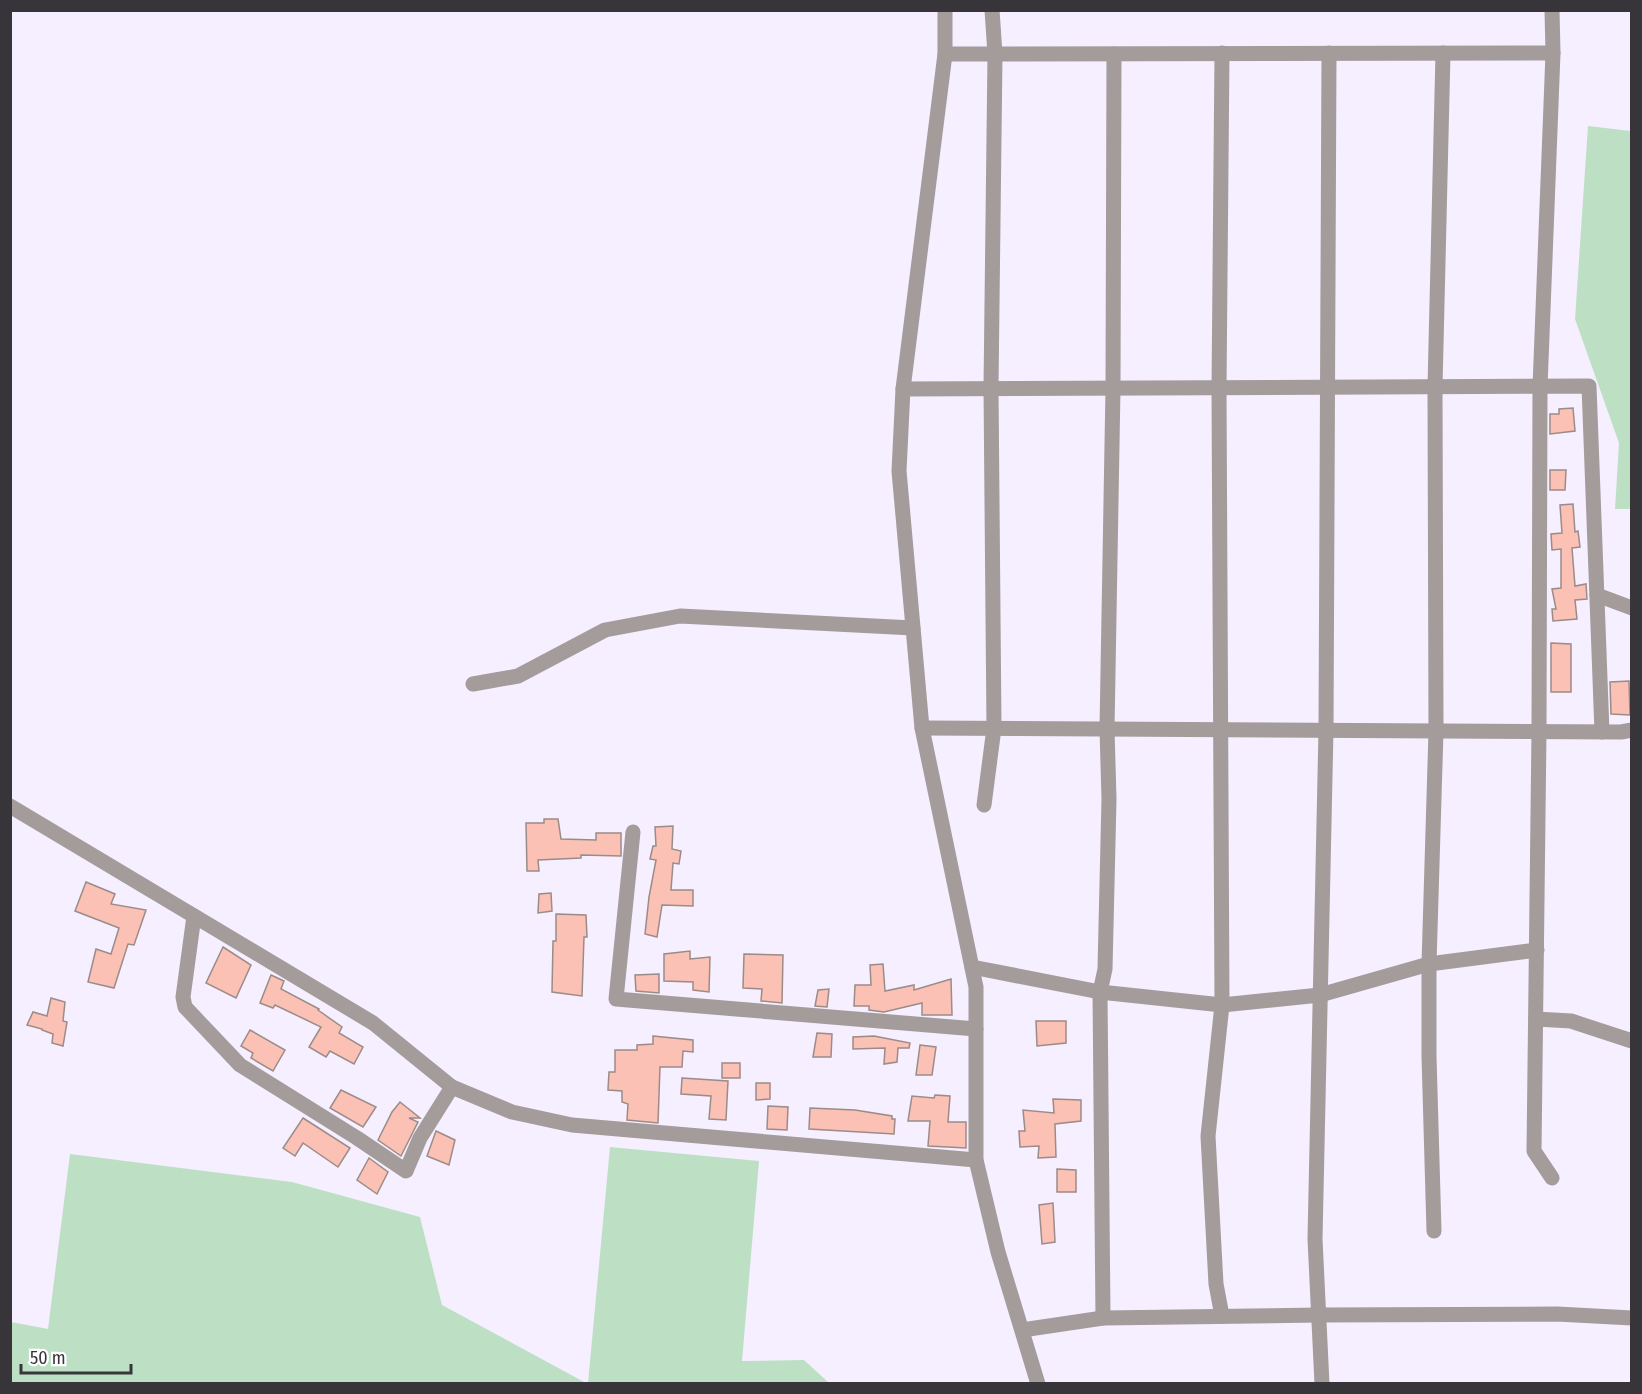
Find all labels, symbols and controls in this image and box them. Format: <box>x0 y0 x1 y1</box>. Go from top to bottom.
scale bar <box>21 1337 130 1375</box>
text: 50 m <box>30 1347 66 1369</box>

